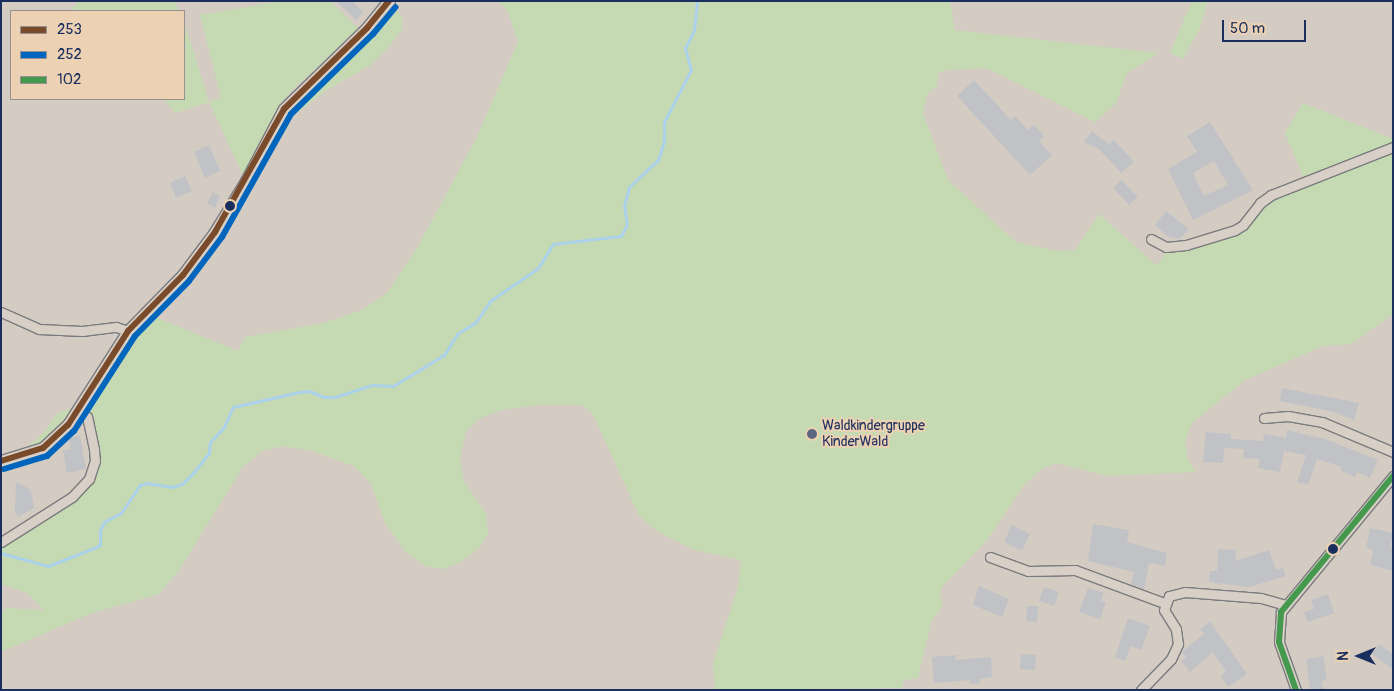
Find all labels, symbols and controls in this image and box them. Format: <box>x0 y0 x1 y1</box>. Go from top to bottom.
legend <box>10 10 185 100</box>
scale bar <box>1224 10 1308 42</box>
text: 50 m <box>1230 19 1265 38</box>
text: 253 <box>57 20 82 39</box>
text: 252 <box>57 45 82 64</box>
text: 102 <box>57 70 82 89</box>
unlabelled marker <box>225 201 235 211</box>
place label: Waldkindergruppe KinderWald <box>822 418 925 451</box>
marker: Waldkindergruppe KinderWald <box>806 428 818 440</box>
unlabelled marker <box>1328 544 1338 554</box>
north arrow <box>1334 631 1384 681</box>
text: N <box>1335 651 1352 661</box>

